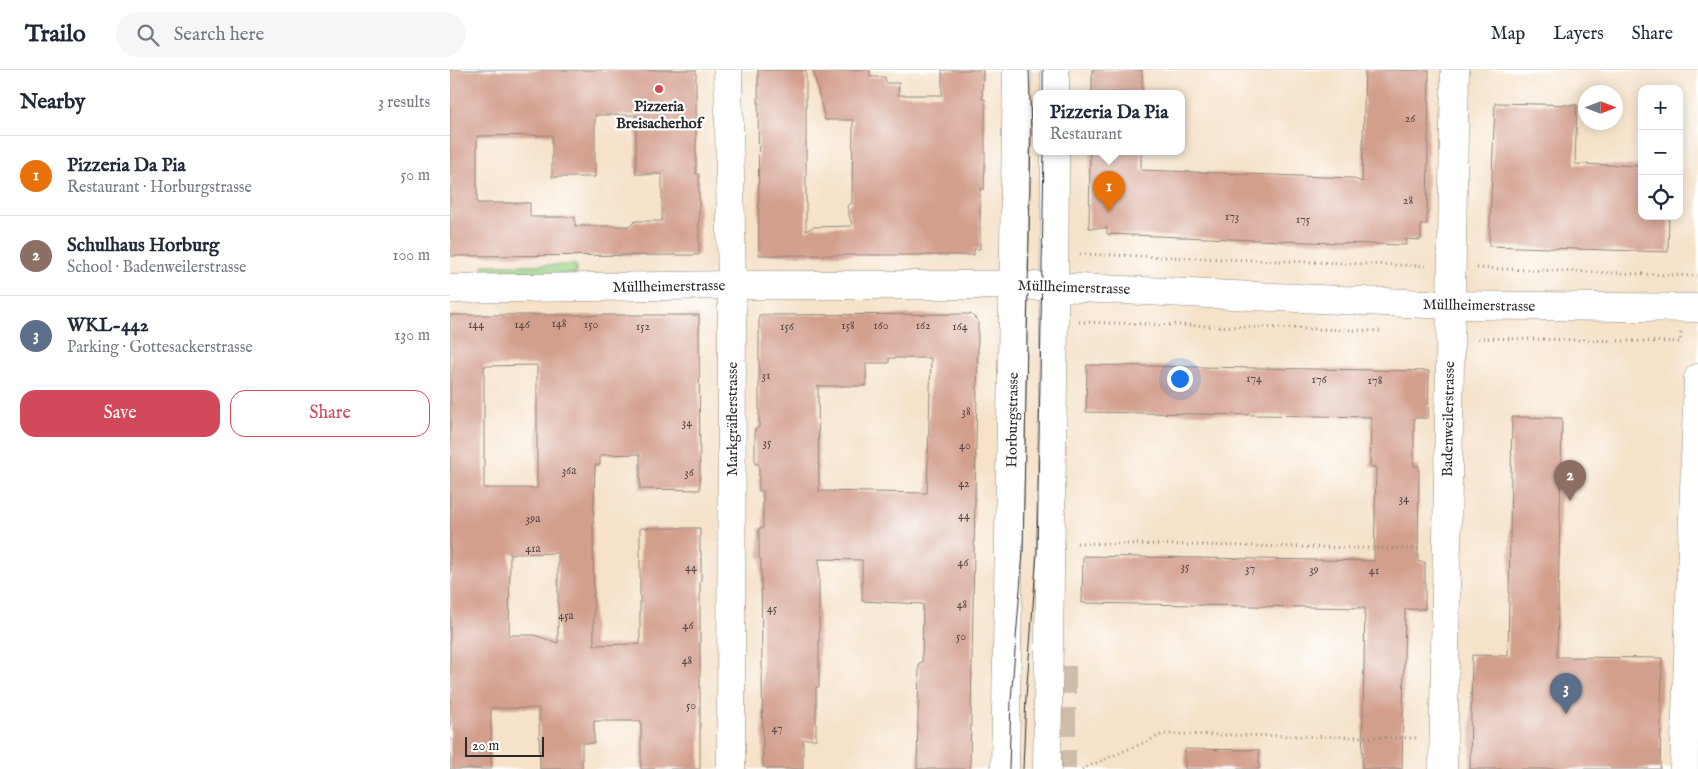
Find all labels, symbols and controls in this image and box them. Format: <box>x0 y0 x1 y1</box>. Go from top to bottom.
search box <box>116 12 466 57</box>
text: Trailo <box>25 19 86 50</box>
icon: search <box>134 21 162 49</box>
text: Search here <box>174 23 264 47</box>
text: Map <box>1491 23 1525 46</box>
text: Layers <box>1553 23 1604 46</box>
text: Share <box>1632 23 1673 46</box>
marker: Pizzeria Breisacherhof <box>653 83 665 95</box>
north arrow <box>1578 85 1623 130</box>
map controls <box>1638 85 1683 220</box>
button: + <box>1638 85 1683 130</box>
text: Nearby <box>20 89 85 116</box>
popup <box>1033 90 1185 155</box>
text: 3 results <box>378 93 430 113</box>
place label: Pizzeria Breisacherhof <box>616 97 705 133</box>
text: Pizzeria Da Pia <box>1050 101 1168 125</box>
house number: 26 <box>1405 111 1416 126</box>
text: Restaurant <box>1050 125 1122 145</box>
button: − <box>1638 130 1683 175</box>
text: Pizzeria Da Pia <box>67 154 186 178</box>
text: 1 <box>33 166 39 186</box>
text: 50 m <box>401 166 430 186</box>
pin: 1 <box>1093 171 1125 212</box>
button: locate <box>1638 175 1683 220</box>
text: Restaurant · Horburgstrasse <box>67 178 252 198</box>
house number: 28 <box>1403 193 1413 208</box>
house number: 173 <box>1225 209 1239 224</box>
house number: 175 <box>1296 212 1311 227</box>
text: Schulhaus Horburg <box>67 234 219 258</box>
text: 2 <box>32 246 40 266</box>
text: 100 m <box>393 246 430 266</box>
text: School · Badenweilerstrasse <box>67 258 246 278</box>
street label: Müllheimerstrasse <box>613 276 726 297</box>
street label: Müllheimerstrasse <box>1017 276 1131 299</box>
street label: Müllheimerstrasse <box>1423 295 1536 316</box>
text: WKL-442 <box>67 314 149 338</box>
house number: 148 <box>551 316 567 331</box>
house number: 144 <box>468 317 484 332</box>
house number: 146 <box>514 317 531 332</box>
house number: 150 <box>584 317 598 332</box>
house number: 158 <box>841 318 855 333</box>
house number: 160 <box>873 318 889 333</box>
house number: 162 <box>915 318 931 333</box>
house number: 152 <box>636 319 651 334</box>
house number: 156 <box>780 319 795 334</box>
house number: 164 <box>952 319 968 334</box>
text: 3 <box>33 326 39 346</box>
text: 130 m <box>394 326 430 346</box>
text: Parking · Gottesackerstrasse <box>67 338 253 358</box>
street label: Badenweilerstrasse <box>1438 361 1459 477</box>
street label: Markgräflerstrasse <box>723 362 742 476</box>
your location <box>1167 366 1193 392</box>
house number: 31 <box>762 368 770 383</box>
house number: 174 <box>1246 371 1262 386</box>
street label: Horburgstrasse <box>1002 372 1023 468</box>
house number: 176 <box>1311 372 1328 387</box>
house number: 178 <box>1368 373 1383 388</box>
button: Save <box>20 390 220 437</box>
button: Share <box>230 390 430 437</box>
house number: 38 <box>961 404 971 419</box>
house number: 34 <box>682 415 692 430</box>
house number: 35 <box>763 435 772 450</box>
house number: 40 <box>959 438 971 453</box>
pin: 2 <box>1554 460 1586 501</box>
house number: 36a <box>562 463 577 478</box>
house number: 36 <box>684 465 695 480</box>
house number: 42 <box>958 476 970 491</box>
house number: 34 <box>1399 491 1409 506</box>
house number: 44 <box>958 508 970 523</box>
house number: 39a <box>526 511 541 526</box>
house number: 41a <box>525 541 542 556</box>
house number: 46 <box>958 555 969 570</box>
house number: 35 <box>1181 559 1190 574</box>
house number: 44 <box>685 560 697 575</box>
house number: 37 <box>1245 561 1255 576</box>
house number: 39 <box>1309 562 1319 577</box>
house number: 41 <box>1369 563 1379 578</box>
house number: 48 <box>957 597 968 612</box>
house number: 45 <box>767 601 778 616</box>
house number: 45a <box>558 608 574 623</box>
house number: 46 <box>683 618 694 633</box>
house number: 50 <box>956 629 966 644</box>
house number: 48 <box>682 653 693 668</box>
pin: 3 <box>1550 673 1582 714</box>
house number: 50 <box>686 698 696 713</box>
house number: 47 <box>771 721 783 736</box>
scale bar <box>465 734 544 757</box>
text: 20 m <box>472 737 499 755</box>

